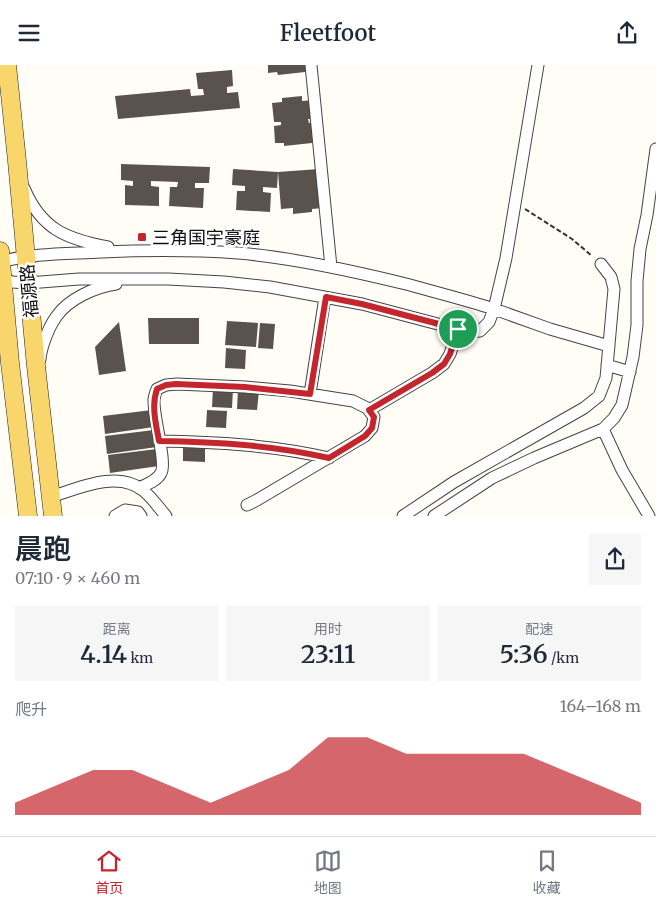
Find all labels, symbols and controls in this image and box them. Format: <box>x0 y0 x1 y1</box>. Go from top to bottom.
icon: menu <box>15 19 43 47</box>
text: Fleetfoot <box>280 19 376 47</box>
icon: share <box>613 19 641 47</box>
place label: 三角国宇豪庭 <box>152 226 260 249</box>
marker: 三角国宇豪庭 <box>136 231 148 243</box>
street label: 福源路 <box>15 263 43 319</box>
pin <box>437 308 479 350</box>
icon: arrive <box>444 315 472 343</box>
text: 晨跑 <box>15 531 71 567</box>
button: share <box>589 533 641 585</box>
text: 07:10 · 9 × 460 m <box>15 568 140 588</box>
text: 距离 <box>103 620 131 638</box>
text: 用时 <box>314 620 342 638</box>
text: 配速 <box>525 620 553 638</box>
text: 4.14 <box>80 638 127 670</box>
text: 23:11 <box>301 638 355 670</box>
text: 5:36 <box>499 638 548 670</box>
text: km <box>127 649 153 667</box>
text: /km <box>548 649 579 667</box>
text: 164–168 m <box>560 696 641 716</box>
text: 爬升 <box>15 699 47 719</box>
tab: 首页 <box>95 847 123 897</box>
tab: 地图 <box>314 847 342 897</box>
tab: 收藏 <box>533 847 561 897</box>

